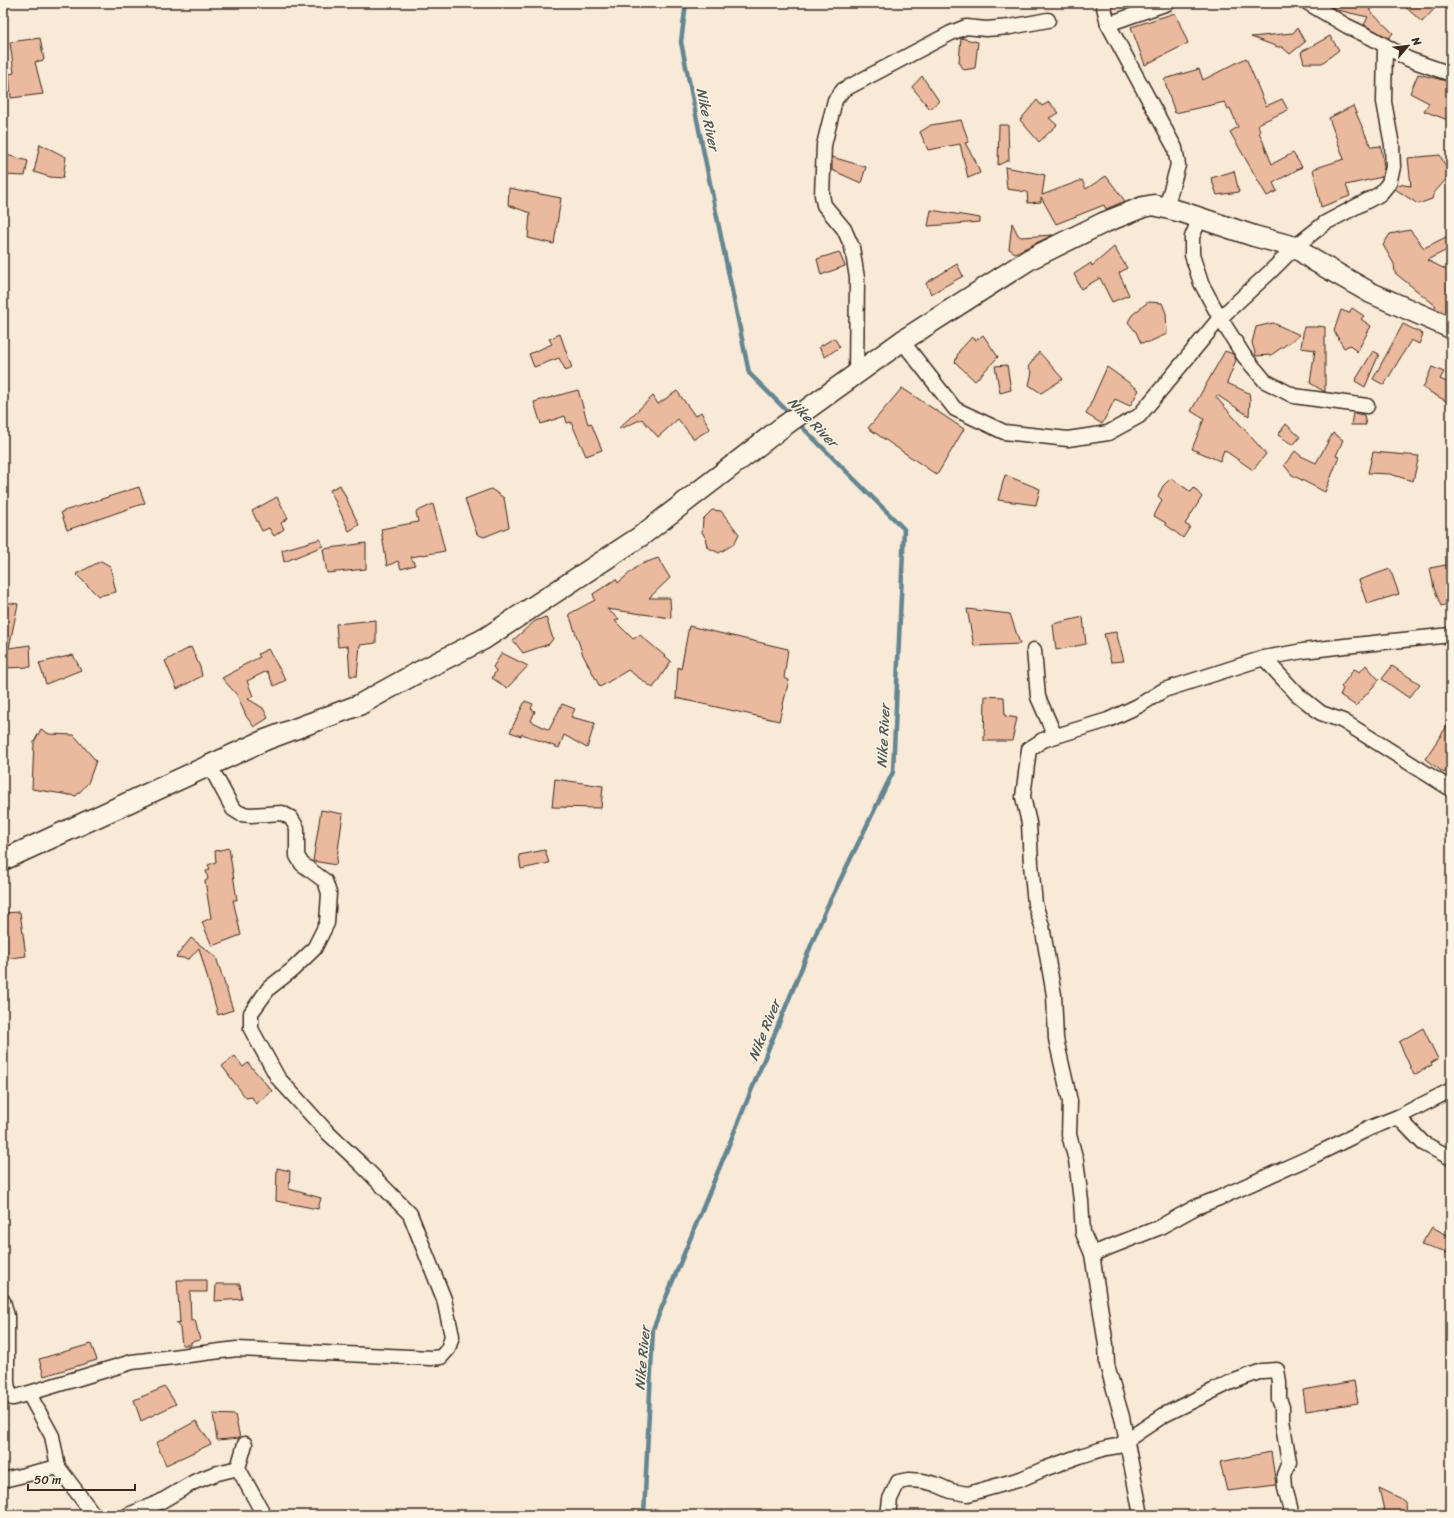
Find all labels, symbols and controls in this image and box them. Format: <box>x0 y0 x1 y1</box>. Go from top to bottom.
north arrow <box>1388 26 1428 66</box>
text: N <box>1406 33 1427 50</box>
water label: Nike River <box>689 85 727 155</box>
water label: Nike River <box>781 391 846 455</box>
water label: Nike River <box>869 701 898 768</box>
water label: Nike River <box>741 994 789 1064</box>
water label: Nike River <box>627 1323 658 1391</box>
scale bar <box>28 1466 135 1492</box>
text: 50 m <box>34 1469 61 1491</box>

